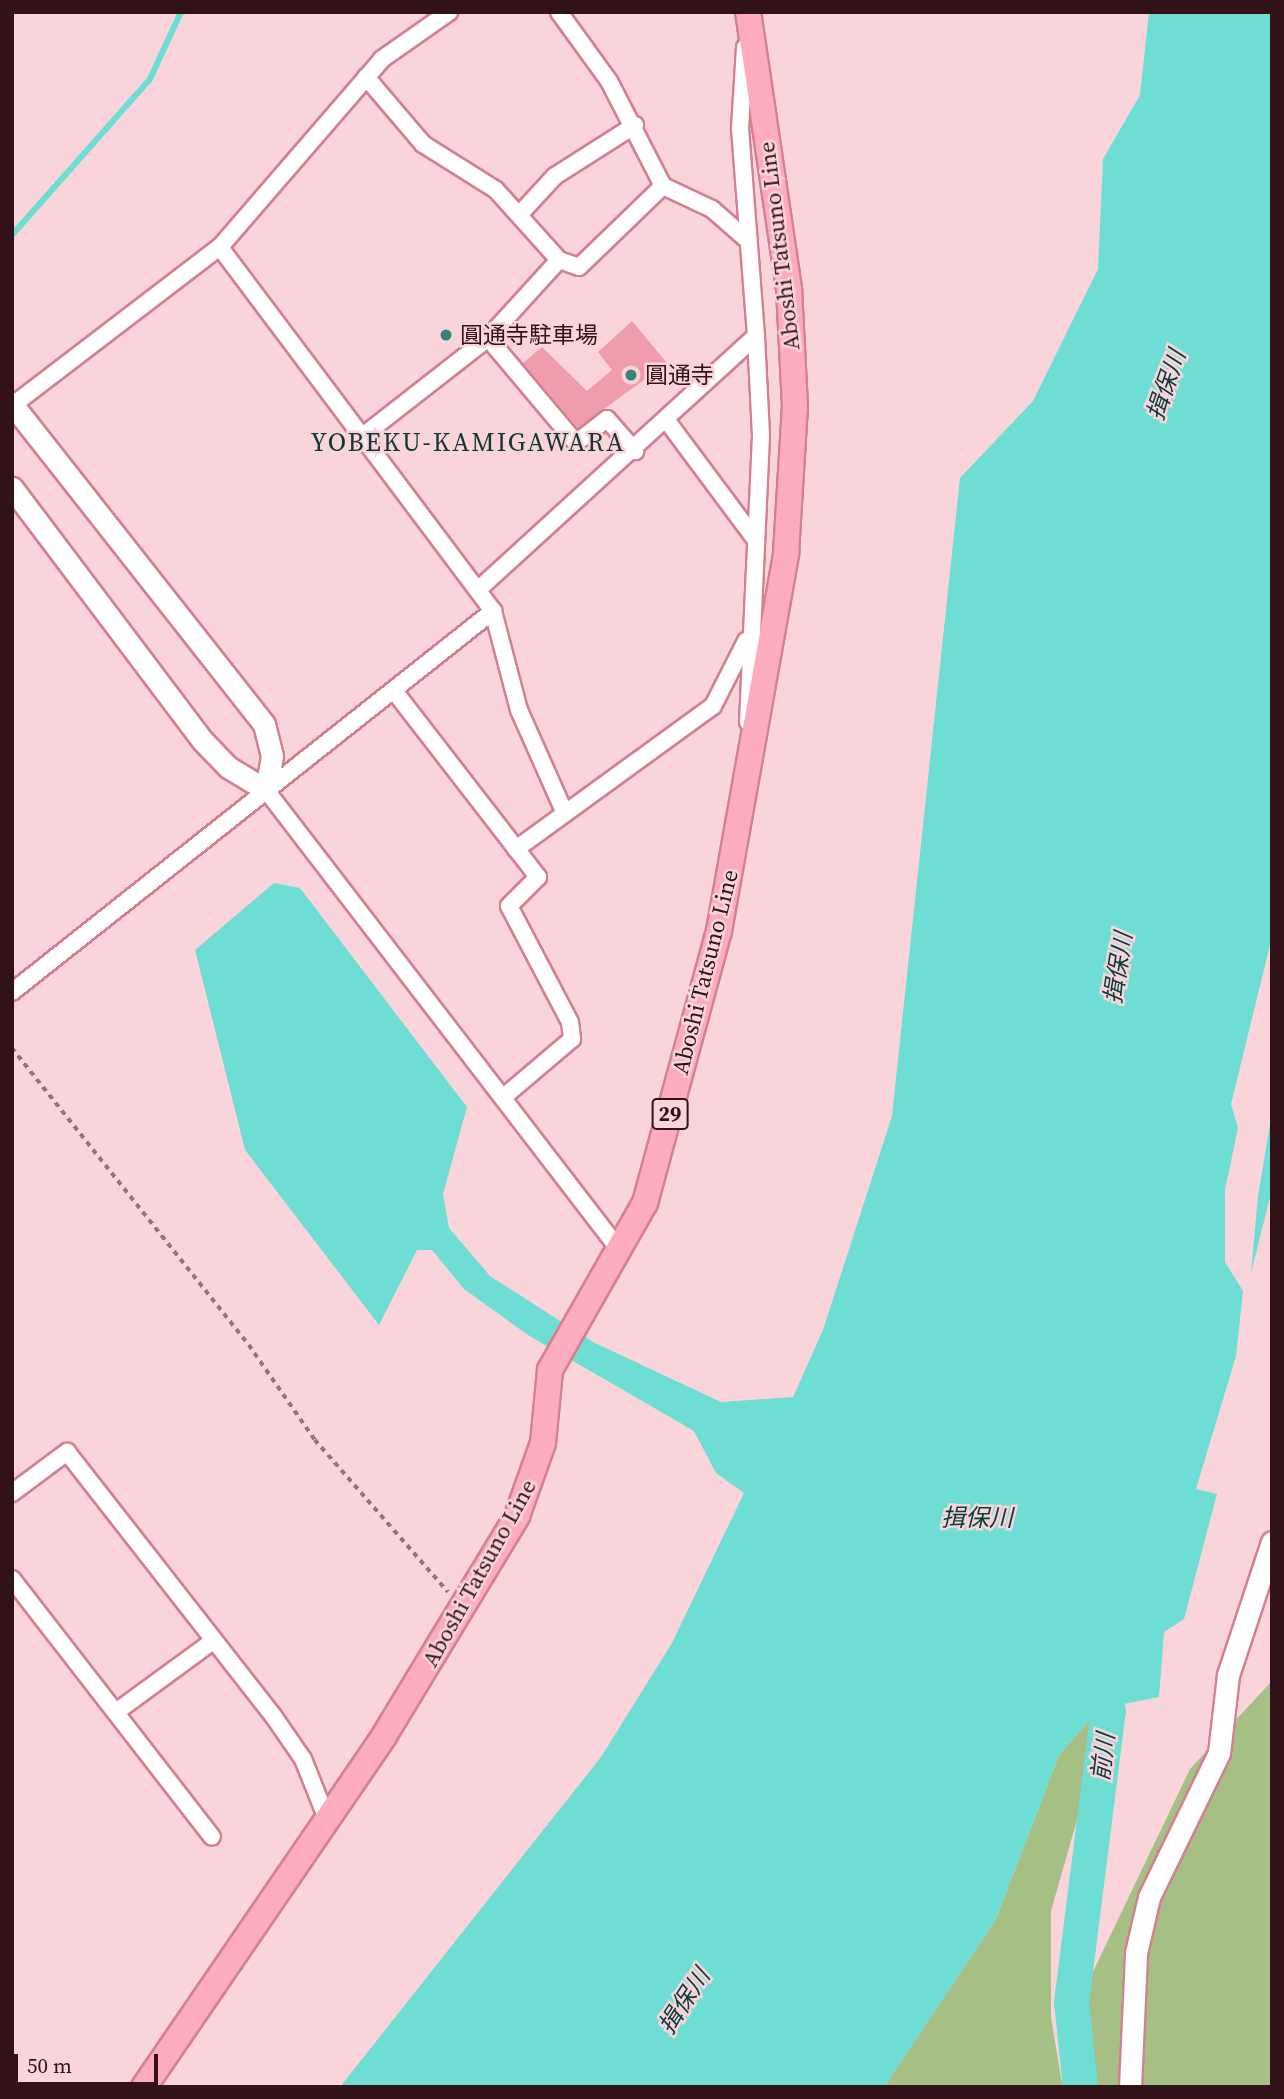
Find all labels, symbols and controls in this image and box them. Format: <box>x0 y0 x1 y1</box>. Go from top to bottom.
street label: Aboshi Tatsuno Line <box>752 140 806 352</box>
place label: 圓通寺駐車場 <box>460 321 598 349</box>
marker: 圓通寺駐車場 <box>438 327 454 343</box>
water label: 揖保川 <box>1141 346 1191 424</box>
place label: 圓通寺 <box>645 361 714 389</box>
marker: 圓通寺 <box>623 367 639 383</box>
district label: YOBEKU-KAMIGAWARA <box>313 427 623 459</box>
street label: Aboshi Tatsuno Line <box>666 866 744 1078</box>
water label: 揖保川 <box>1098 930 1138 1006</box>
road number: 29 <box>651 1096 689 1132</box>
street label: Aboshi Tatsuno Line <box>416 1474 542 1672</box>
water label: 揖保川 <box>941 1504 1013 1532</box>
water label: 前川 <box>1086 1731 1120 1783</box>
water label: 揖保川 <box>652 1963 716 2039</box>
scale bar <box>18 2039 161 2084</box>
text: 50 m <box>27 2051 72 2080</box>

